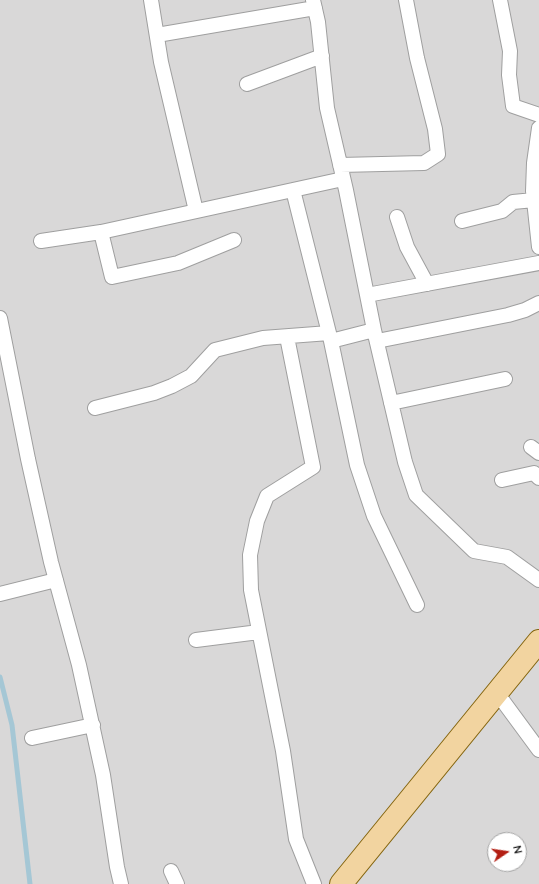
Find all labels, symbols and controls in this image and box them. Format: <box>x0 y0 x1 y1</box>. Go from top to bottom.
north arrow <box>487 832 527 872</box>
text: N <box>510 844 525 855</box>

